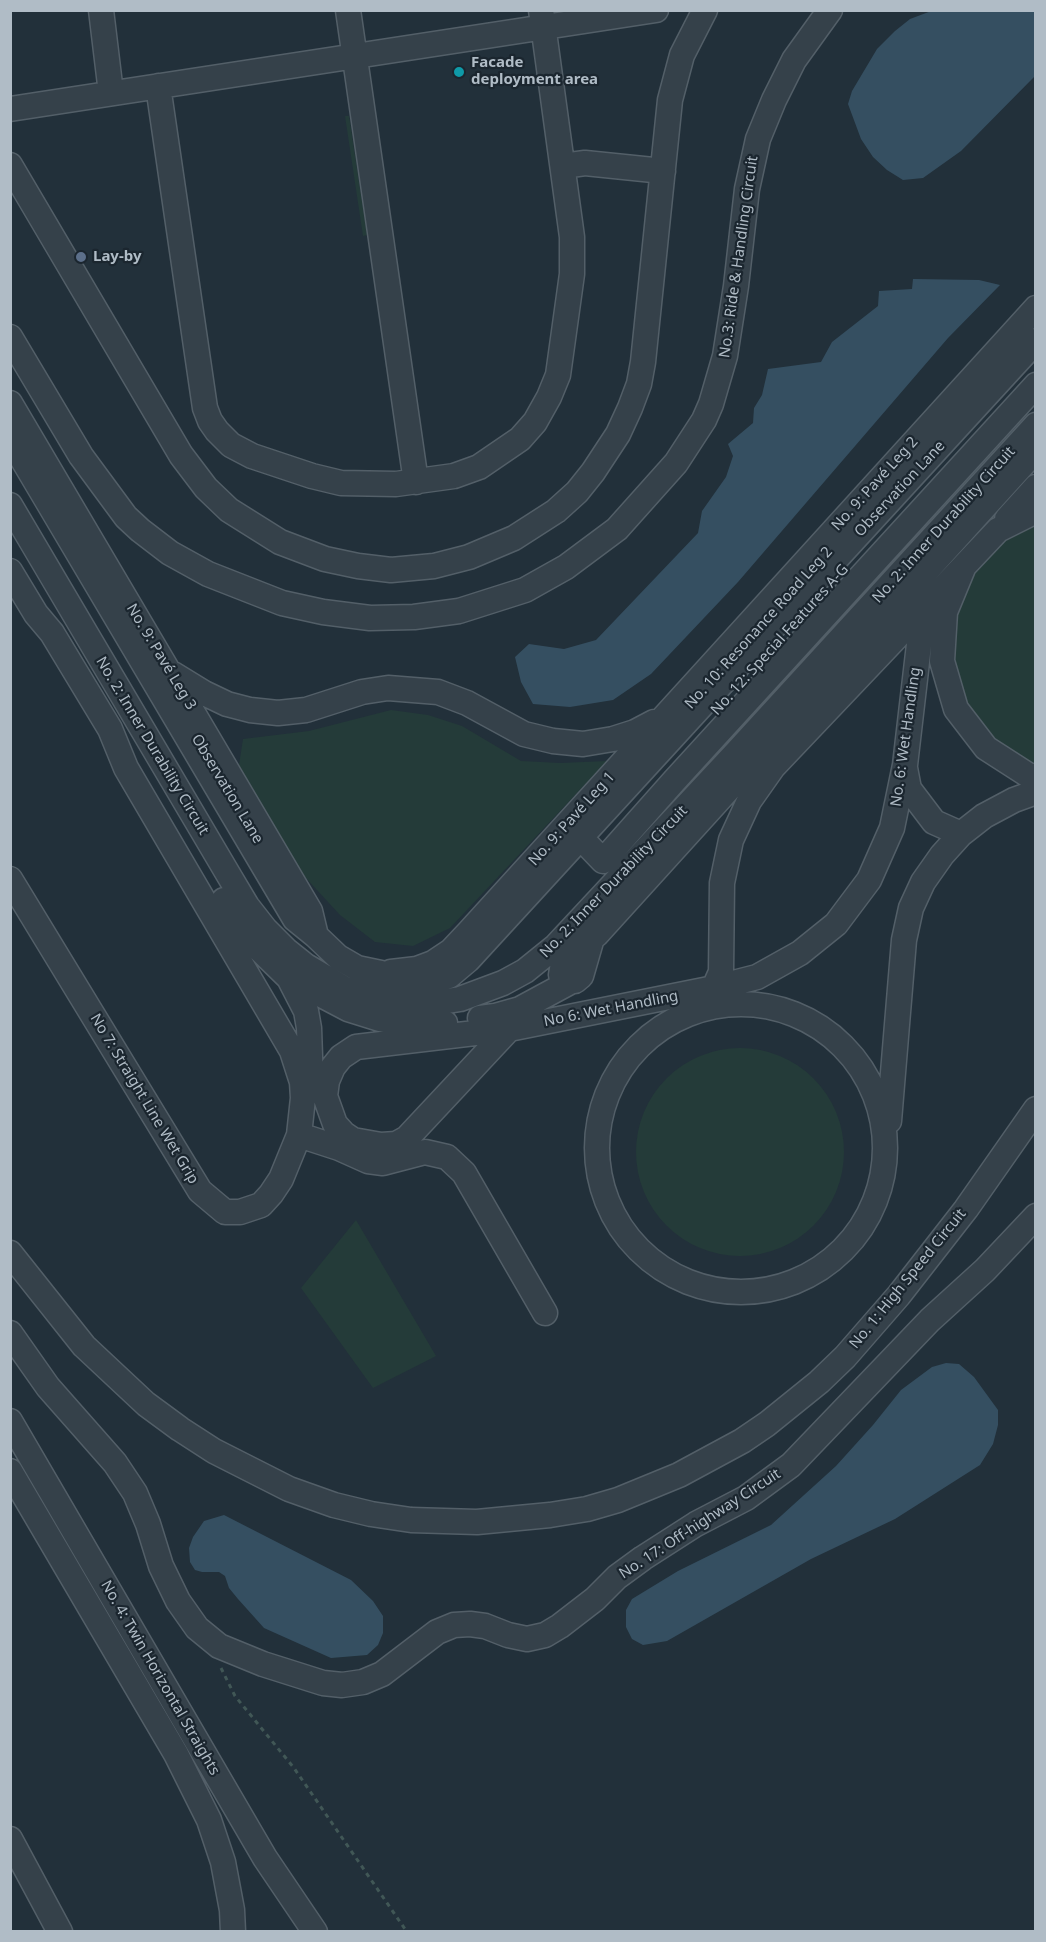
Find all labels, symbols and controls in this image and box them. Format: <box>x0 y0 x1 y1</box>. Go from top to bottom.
place label: Facade deployment area <box>471 54 598 89</box>
marker: Facade deployment area <box>452 65 466 79</box>
street label: No.3: Ride & Handling Circuit <box>716 155 762 359</box>
place label: Lay-by <box>93 248 141 266</box>
marker: Lay-by <box>74 250 88 264</box>
street label: No. 9: Pavé Leg 2 <box>828 433 922 535</box>
street label: Observation Lane <box>851 437 949 541</box>
street label: No. 2: Inner Durability Circuit <box>869 443 1019 607</box>
street label: No. 10: Resonance Road Leg 2 <box>681 543 837 713</box>
street label: No. 12: Special Features A-G <box>707 561 853 719</box>
street label: No. 9: Pavé Leg 3 <box>122 601 200 713</box>
street label: No. 2: Inner Durability Circuit <box>92 654 212 838</box>
street label: No. 6: Wet Handling <box>887 666 925 808</box>
street label: Observation Lane <box>187 731 267 847</box>
street label: No. 9: Pavé Leg 1 <box>525 768 619 870</box>
street label: No. 2: Inner Durability Circuit <box>537 802 691 962</box>
street label: No 6: Wet Handling <box>542 987 680 1031</box>
street label: No 7: Straight Line Wet Grip <box>86 1011 202 1187</box>
street label: No. 1: High Speed Circuit <box>846 1205 970 1353</box>
street label: No. 17: Off-highway Circuit <box>616 1465 784 1583</box>
street label: No. 4: Twin Horizontal Straights <box>97 1577 223 1779</box>

